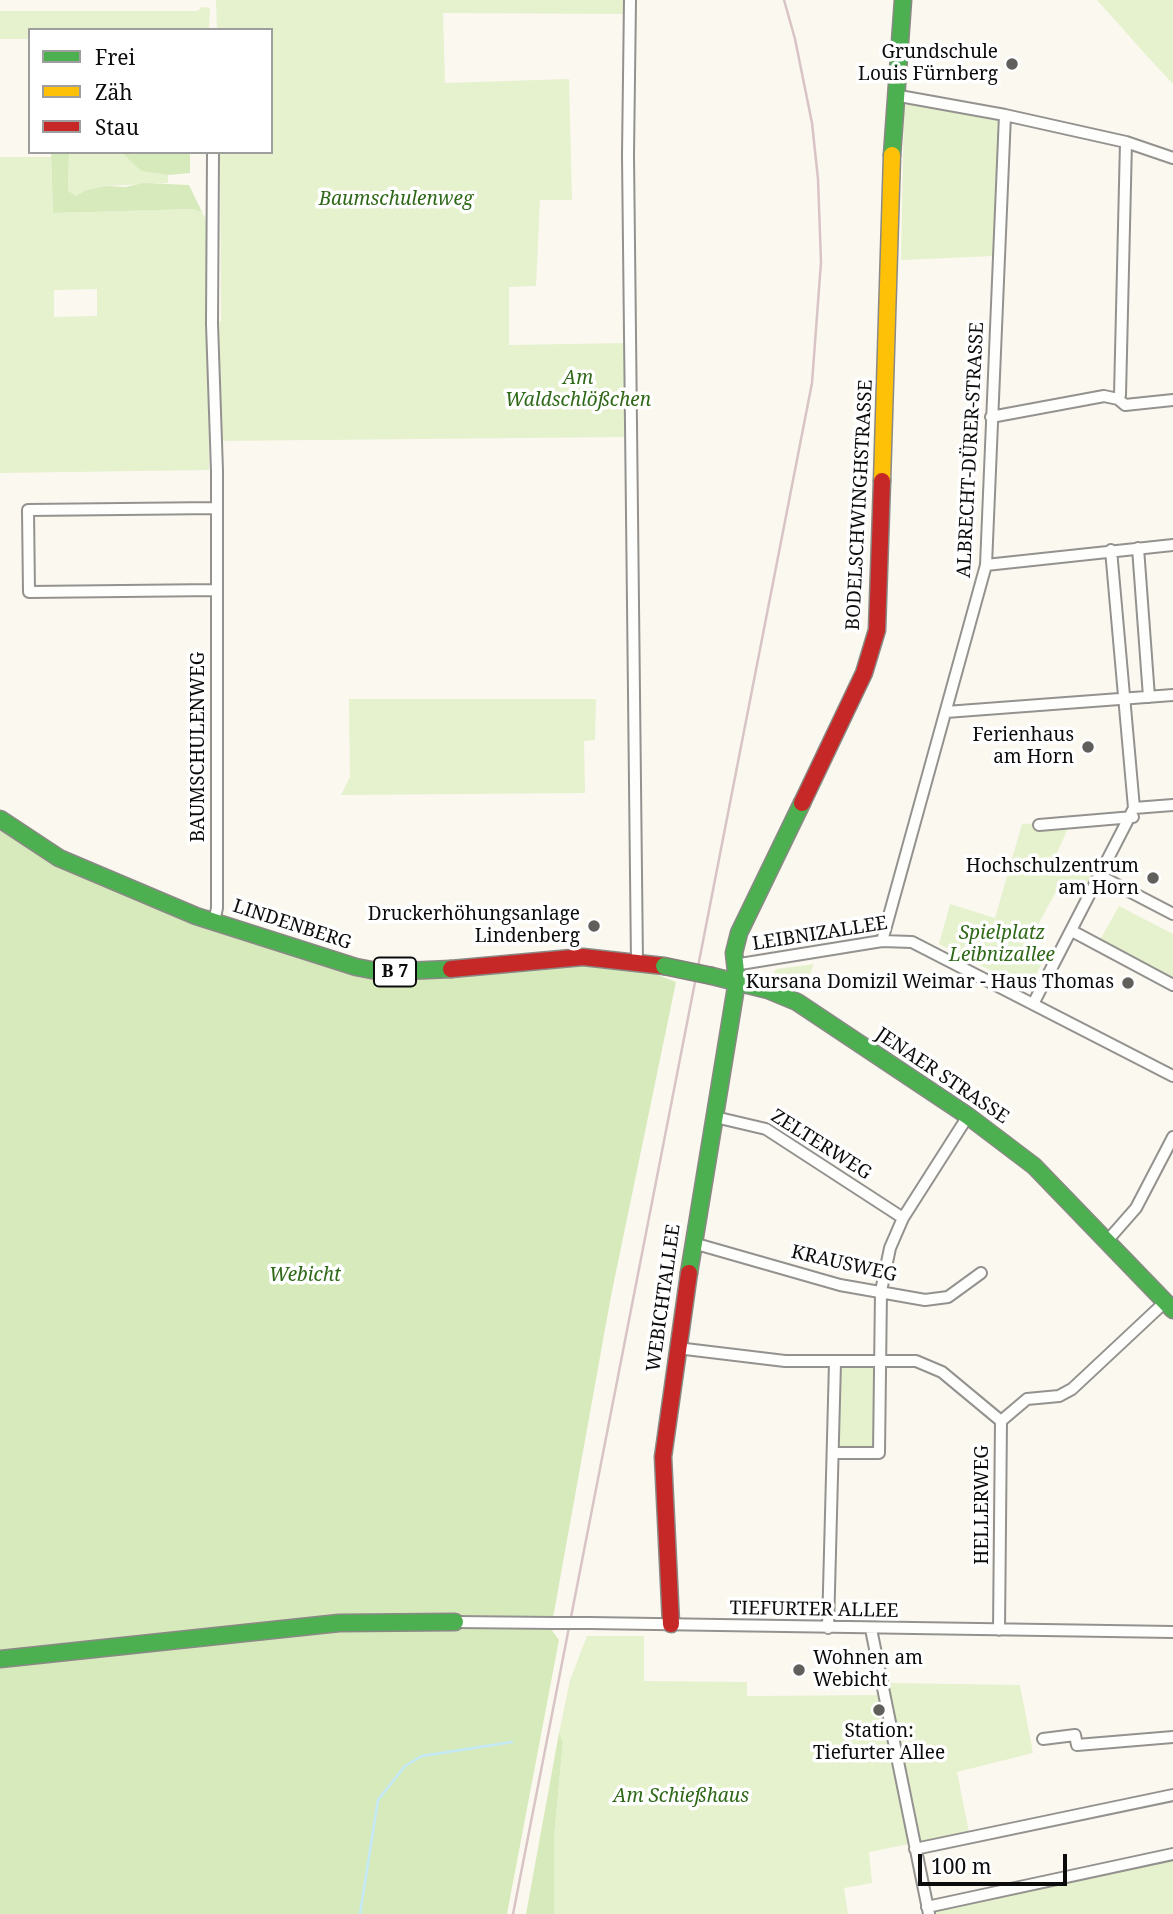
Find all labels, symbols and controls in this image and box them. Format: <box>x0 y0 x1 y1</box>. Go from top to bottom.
legend <box>28 28 273 154</box>
place label: Grundschule Louis Fürnberg <box>858 42 998 86</box>
text: Frei <box>95 43 135 71</box>
marker: Grundschule Louis Fürnberg <box>1004 56 1020 72</box>
text: Zäh <box>95 78 133 106</box>
text: Stau <box>95 113 139 141</box>
park label: Baumschulenweg <box>319 189 473 211</box>
street label: ALBRECHT-DÜRER-STRASSE <box>953 321 989 579</box>
park label: Am Waldschlößchen <box>505 368 651 412</box>
street label: BODELSCHWINGHSTRASSE <box>842 379 878 631</box>
street label: BAUMSCHULENWEG <box>188 652 210 842</box>
place label: Ferienhaus am Horn <box>973 725 1074 769</box>
marker: Ferienhaus am Horn <box>1080 739 1096 755</box>
place label: Hochschulzentrum am Horn <box>966 856 1139 900</box>
marker: Hochschulzentrum am Horn <box>1145 870 1161 886</box>
street label: LINDENBERG <box>230 895 354 955</box>
place label: Druckerhöhungsanlage Lindenberg <box>368 904 580 948</box>
street label: LEIBNIZALLEE <box>751 912 889 956</box>
marker: Druckerhöhungsanlage Lindenberg <box>586 918 602 934</box>
park label: Spielplatz Leibnizallee <box>949 923 1055 967</box>
road number: B 7 <box>374 958 416 987</box>
place label: Kursana Domizil Weimar - Haus Thomas <box>746 972 1114 994</box>
marker: Kursana Domizil Weimar - Haus Thomas <box>1120 975 1136 991</box>
street label: JENAER STRASSE <box>871 1023 1013 1129</box>
street label: ZELTERWEG <box>767 1105 875 1185</box>
street label: WEBICHTALLEE <box>642 1223 686 1373</box>
street label: KRAUSWEG <box>789 1241 899 1287</box>
park label: Webicht <box>269 1265 341 1287</box>
street label: HELLERWEG <box>972 1445 994 1565</box>
street label: TIEFURTER ALLEE <box>729 1597 899 1623</box>
place label: Wohnen am Webicht <box>813 1648 923 1692</box>
marker: Wohnen am Webicht <box>791 1662 807 1678</box>
marker: Station: Tiefurter Allee <box>871 1702 887 1718</box>
place label: Station: Tiefurter Allee <box>813 1721 945 1765</box>
park label: Am Schießhaus <box>613 1786 749 1808</box>
scale bar <box>921 1840 1070 1884</box>
text: 100 m <box>931 1852 992 1880</box>

